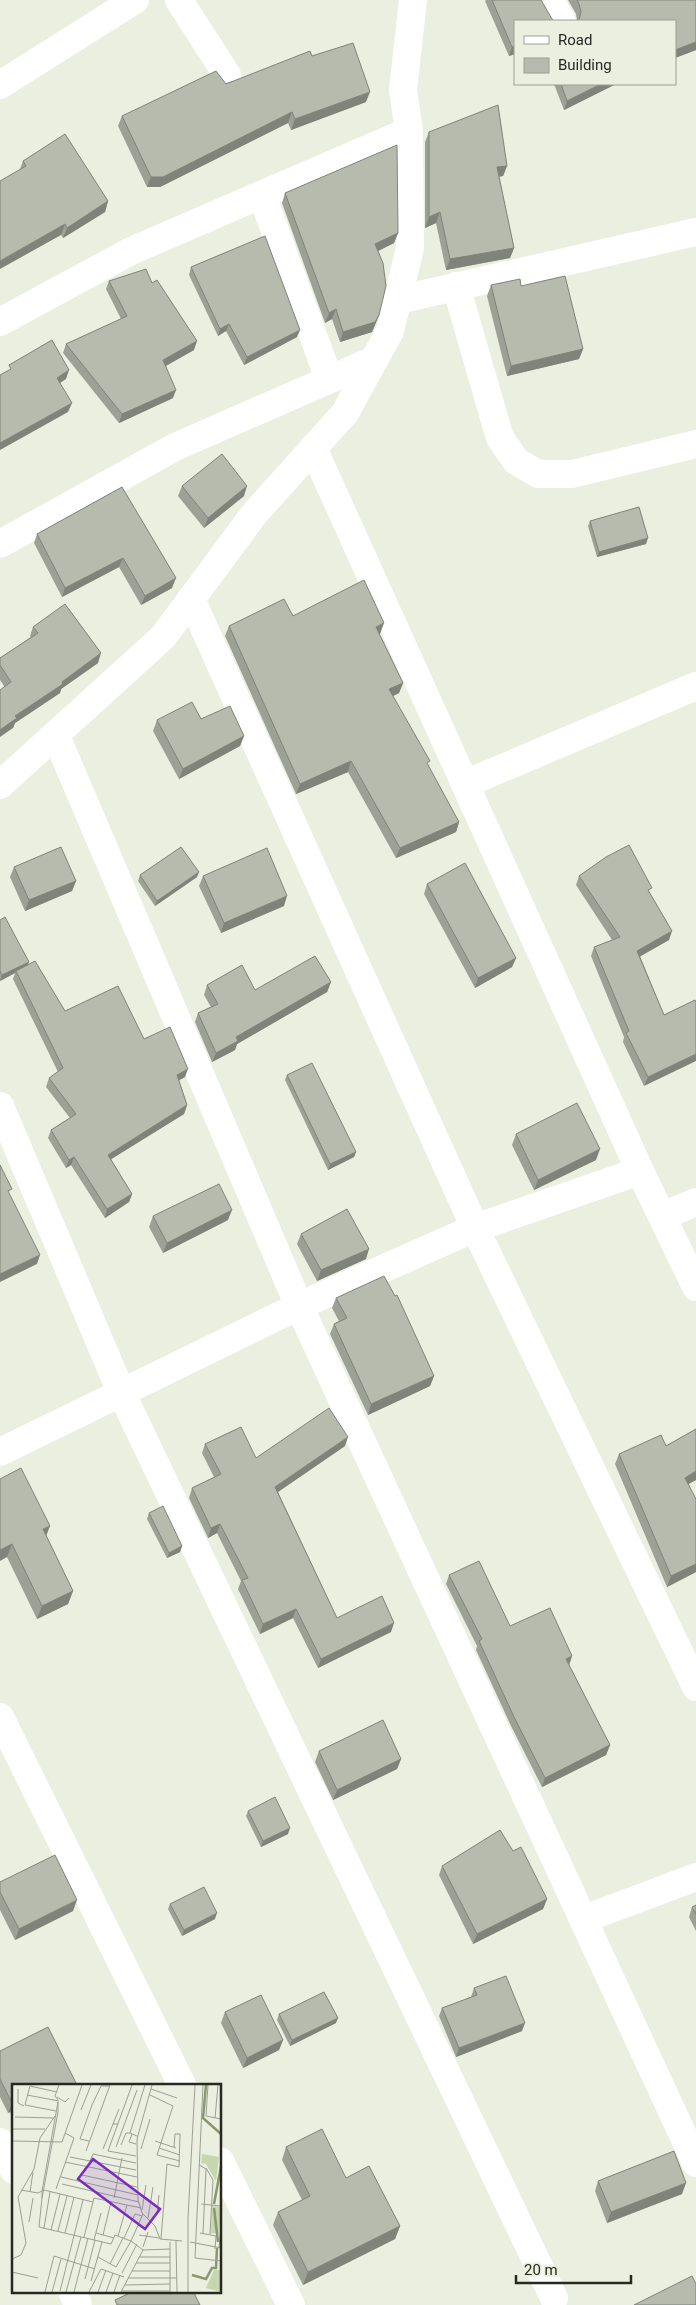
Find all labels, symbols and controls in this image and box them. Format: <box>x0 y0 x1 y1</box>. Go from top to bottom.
legend <box>514 20 676 85</box>
text: Road <box>558 31 592 49</box>
text: Building <box>558 56 612 74</box>
inset map <box>12 2084 221 2292</box>
scale bar <box>516 2252 631 2284</box>
text: 20 m <box>524 2261 558 2279</box>

